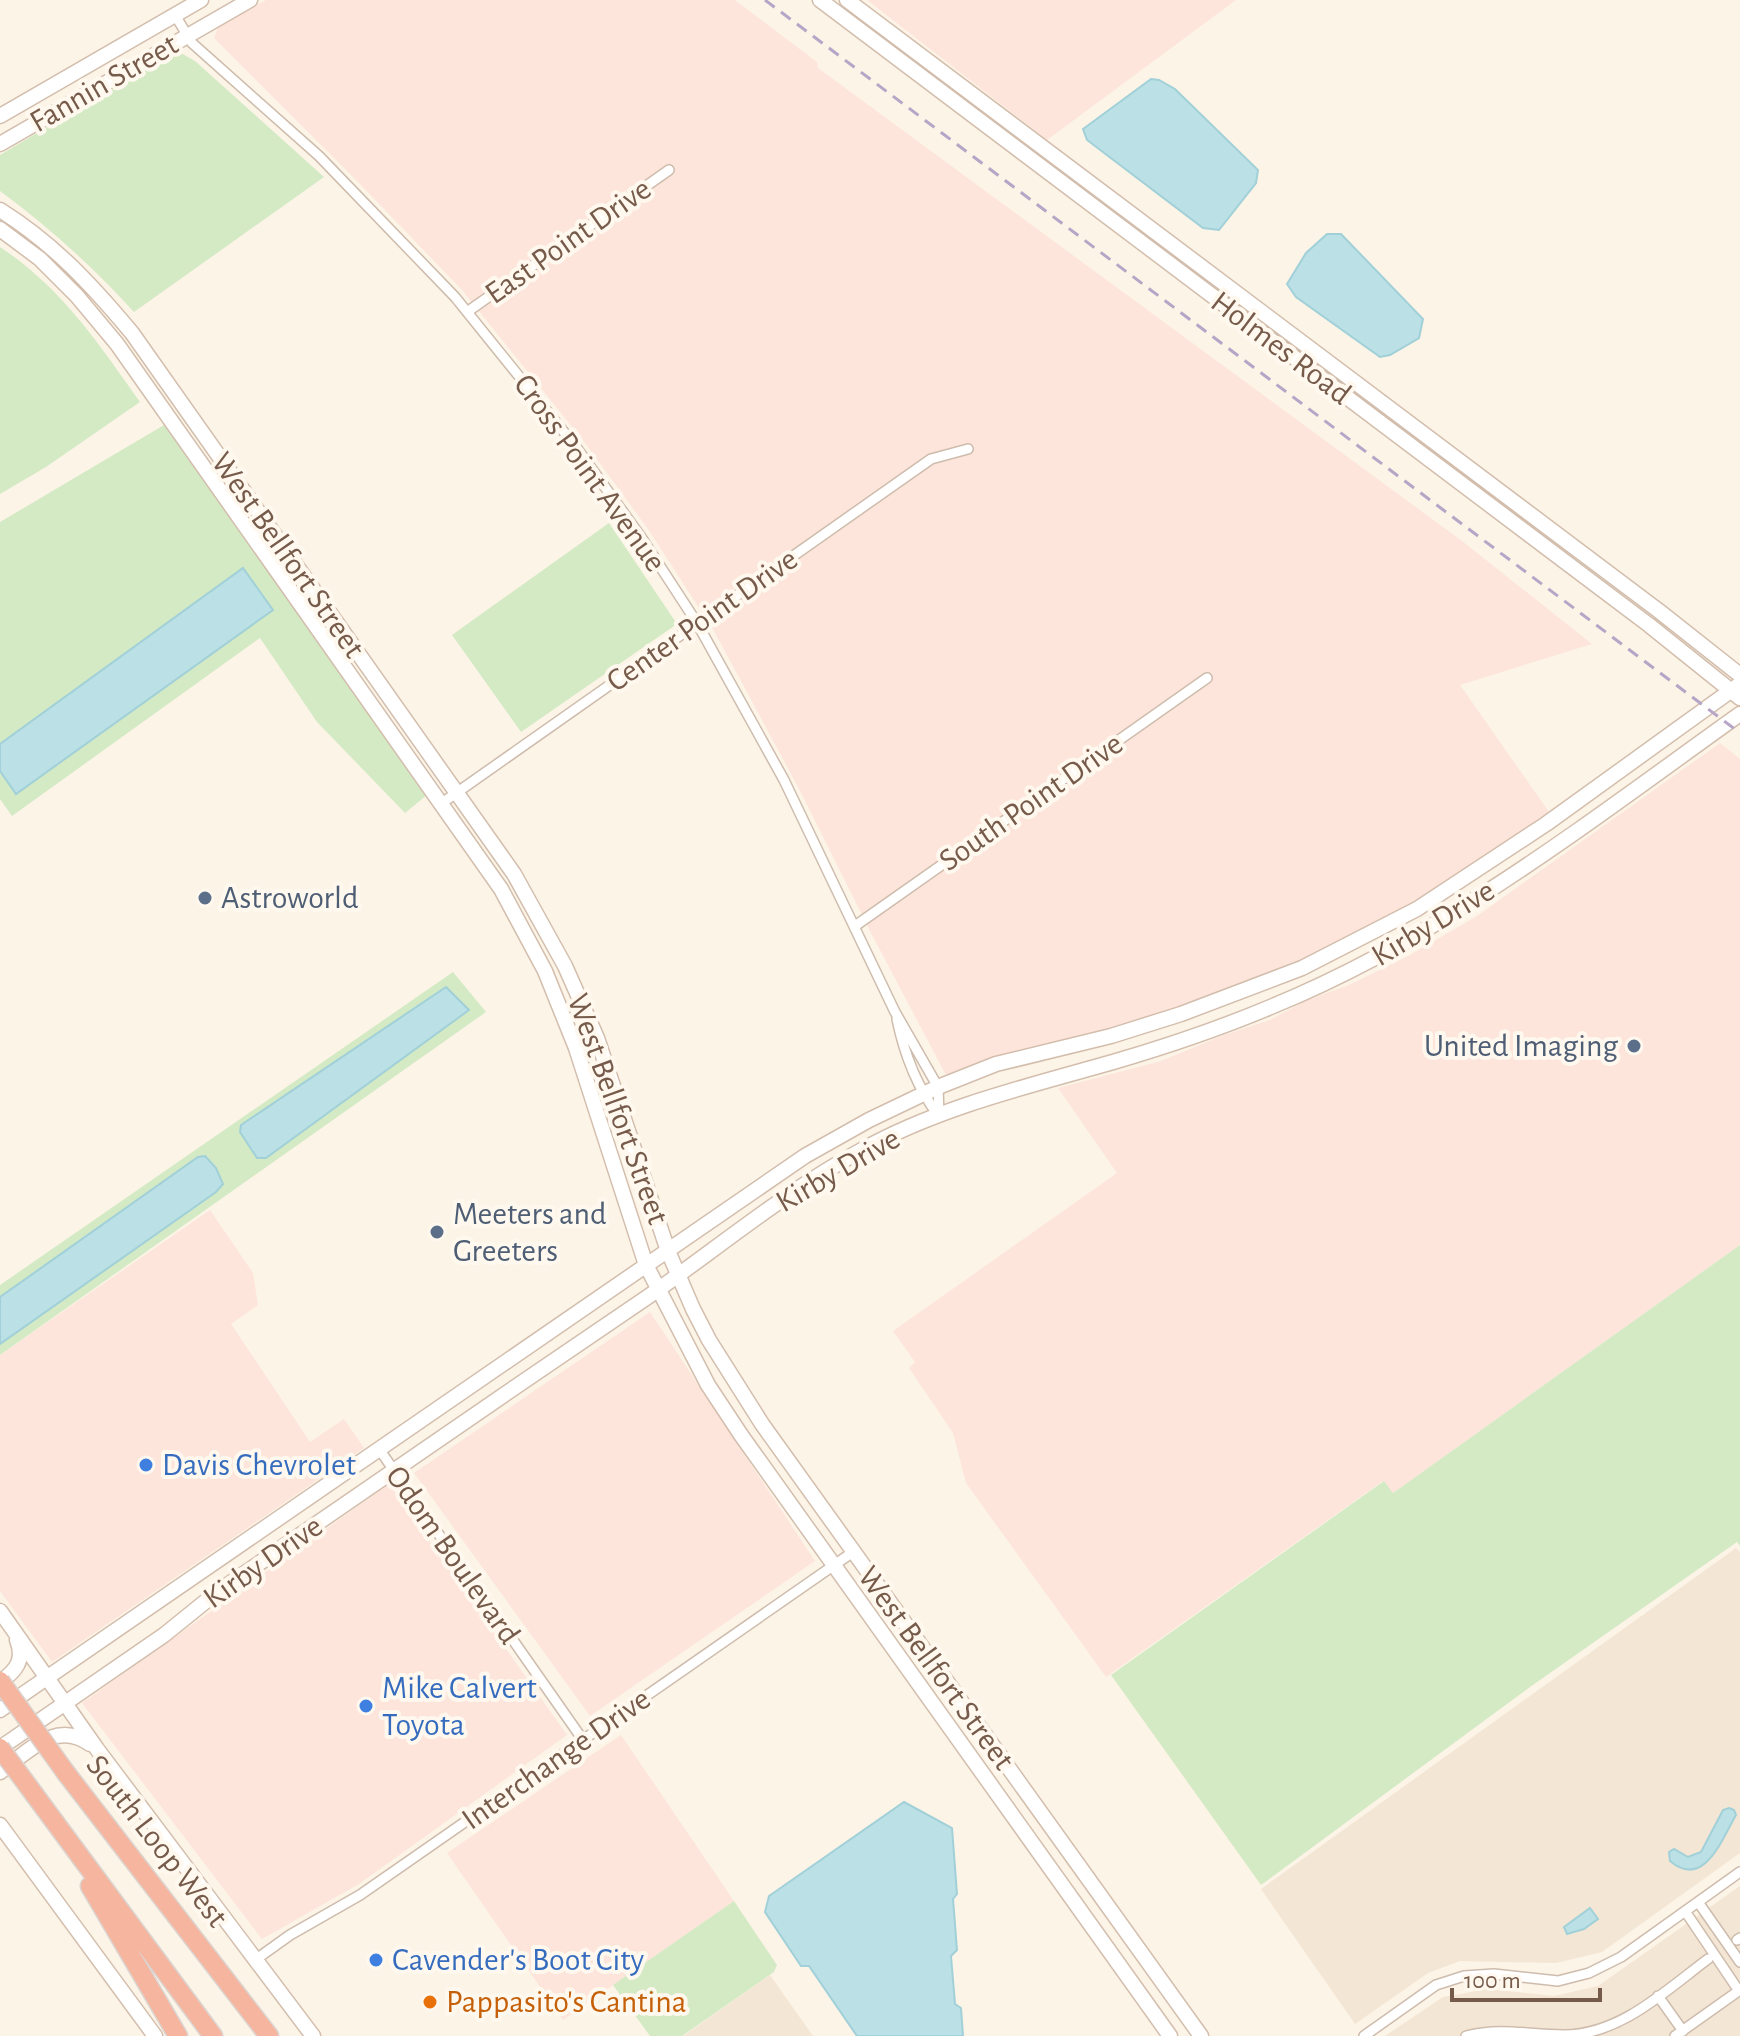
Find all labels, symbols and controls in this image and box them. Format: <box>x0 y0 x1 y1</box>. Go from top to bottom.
street label: Fannin Street <box>25 28 183 138</box>
street label: East Point Drive <box>479 172 657 310</box>
street label: Holmes Road <box>1205 285 1357 411</box>
street label: Cross Point Avenue <box>508 369 672 577</box>
street label: West Bellfort Street <box>205 447 371 663</box>
street label: Center Point Drive <box>601 542 803 698</box>
street label: South Point Drive <box>933 727 1129 877</box>
street label: Kirby Drive <box>1366 874 1500 972</box>
place label: Astroworld <box>221 882 358 914</box>
marker: Astroworld <box>196 889 214 907</box>
street label: West Bellfort Street <box>562 990 674 1228</box>
place label: United Imaging <box>1424 1030 1618 1062</box>
marker: United Imaging <box>1625 1037 1643 1055</box>
street label: Kirby Drive <box>771 1122 905 1218</box>
place label: Meeters and Greeters <box>453 1198 607 1267</box>
marker: Meeters and Greeters <box>428 1223 446 1241</box>
place label: Davis Chevrolet <box>162 1449 356 1481</box>
marker: Davis Chevrolet <box>137 1456 155 1474</box>
street label: Odom Boulevard <box>380 1460 526 1650</box>
street label: Kirby Drive <box>198 1510 328 1614</box>
street label: West Bellfort Street <box>852 1561 1020 1775</box>
place label: Mike Calvert Toyota <box>382 1672 537 1741</box>
street label: Interchange Drive <box>456 1682 656 1836</box>
marker: Mike Calvert Toyota <box>357 1697 375 1715</box>
street label: South Loop West <box>80 1749 234 1933</box>
place label: Cavender's Boot City <box>392 1944 644 1976</box>
marker: Cavender's Boot City <box>367 1951 385 1969</box>
scale bar <box>1452 1952 1600 2002</box>
text: 100 m <box>1464 1969 1521 1993</box>
place label: Pappasito's Cantina <box>446 1986 687 2018</box>
marker: Pappasito's Cantina <box>421 1993 439 2011</box>

